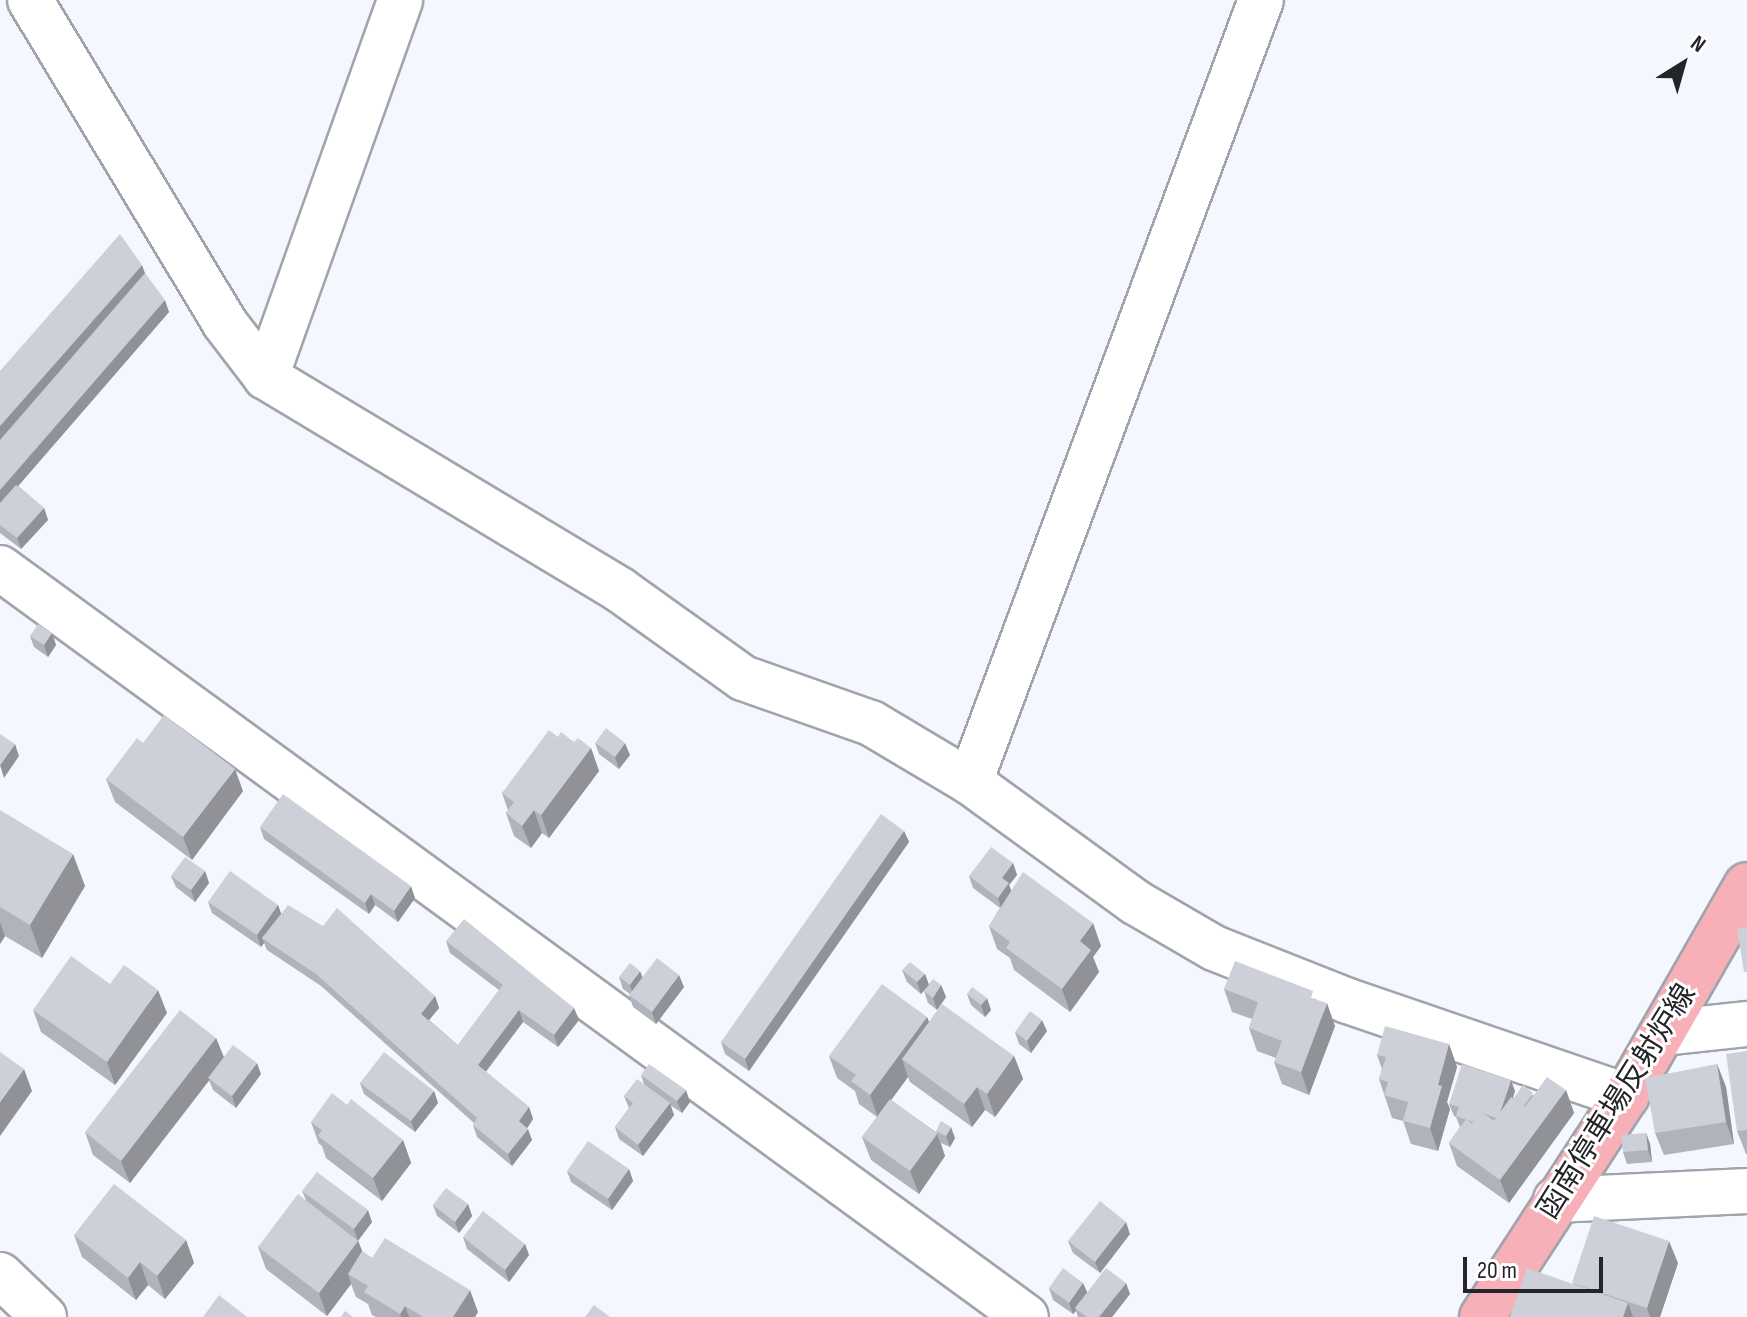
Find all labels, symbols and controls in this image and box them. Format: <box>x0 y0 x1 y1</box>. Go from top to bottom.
north arrow <box>1643 24 1723 104</box>
text: N <box>1685 30 1711 59</box>
street label: 函南停車場反射炉線 <box>1530 978 1704 1226</box>
scale bar <box>1467 1241 1607 1291</box>
text: 20 m <box>1477 1256 1517 1285</box>

